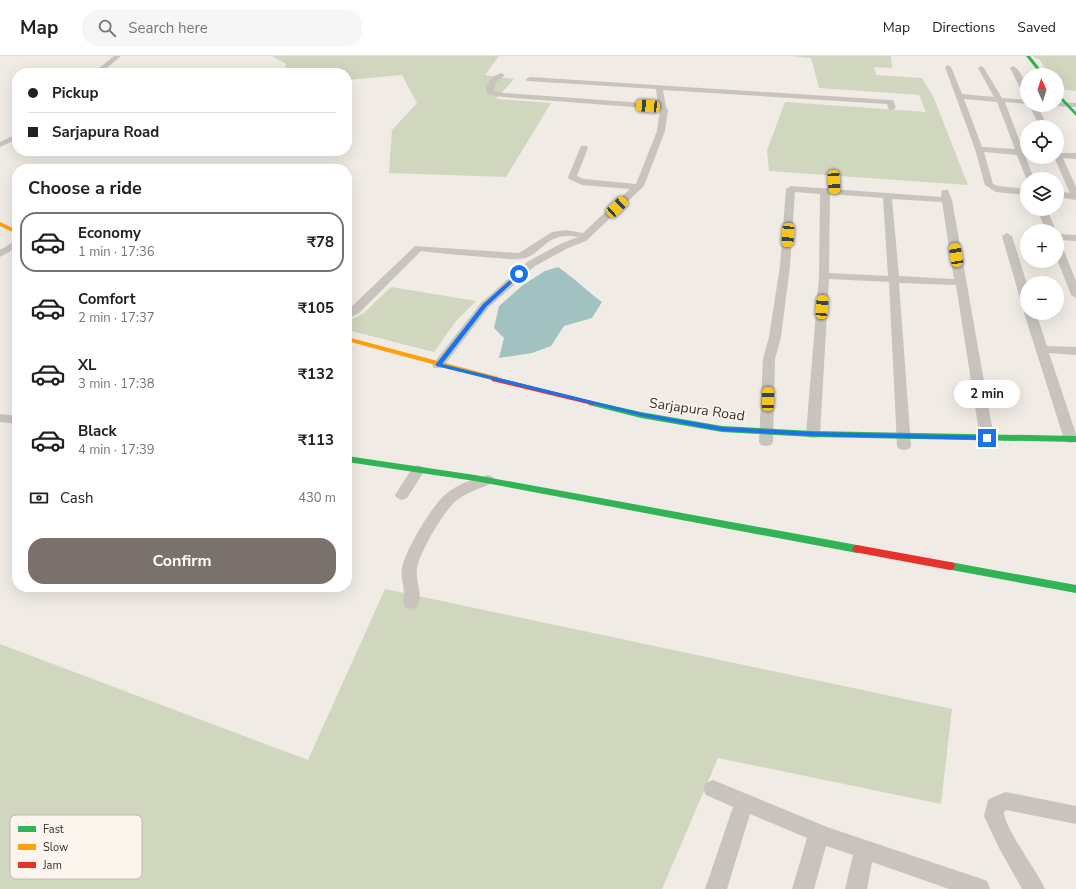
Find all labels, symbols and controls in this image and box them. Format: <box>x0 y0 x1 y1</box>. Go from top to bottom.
search box <box>82 10 362 46</box>
text: Map <box>20 15 58 41</box>
icon: search <box>96 17 118 39</box>
text: Search here <box>128 18 208 38</box>
text: Map <box>883 18 910 37</box>
text: Directions <box>932 18 995 37</box>
text: Saved <box>1017 18 1056 37</box>
north arrow <box>1020 68 1064 112</box>
map controls <box>1020 68 1064 320</box>
text: Pickup <box>52 83 98 103</box>
car <box>636 99 660 113</box>
button: locate <box>1020 120 1064 164</box>
text: Sarjapura Road <box>52 122 159 142</box>
car <box>827 170 841 194</box>
button: layers <box>1020 172 1064 216</box>
text: Choose a ride <box>28 176 142 200</box>
car <box>604 194 630 220</box>
text: Economy <box>78 223 141 243</box>
car <box>781 223 795 247</box>
icon: car <box>30 224 66 260</box>
button: + <box>1020 224 1064 268</box>
text: ₹78 <box>307 232 334 252</box>
car <box>948 242 964 268</box>
text: 1 min · 17:36 <box>78 243 154 261</box>
route start <box>510 265 528 283</box>
button: − <box>1020 276 1064 320</box>
text: Comfort <box>78 289 135 309</box>
icon: car <box>30 290 66 326</box>
car <box>815 295 829 319</box>
text: ₹105 <box>298 298 334 318</box>
text: 2 min · 17:37 <box>78 309 154 327</box>
text: XL <box>78 355 97 375</box>
icon: car <box>30 356 66 392</box>
text: ₹132 <box>298 364 334 384</box>
text: 3 min · 17:38 <box>78 375 154 393</box>
callout: 2 min <box>954 380 1020 408</box>
text: 2 min <box>970 385 1004 403</box>
car <box>762 387 774 411</box>
street label: Sarjapura Road <box>648 393 746 426</box>
text: Black <box>78 421 116 441</box>
icon: car <box>30 422 66 458</box>
route end <box>978 429 996 447</box>
text: ₹113 <box>298 430 334 450</box>
text: 4 min · 17:39 <box>78 441 154 459</box>
icon: cash <box>28 487 50 509</box>
text: Cash <box>60 488 94 508</box>
text: 430 m <box>298 489 336 507</box>
button: Confirm <box>28 538 336 584</box>
legend <box>10 815 142 879</box>
text: Fast <box>43 822 64 837</box>
text: Slow <box>43 840 68 855</box>
text: Jam <box>42 858 62 873</box>

